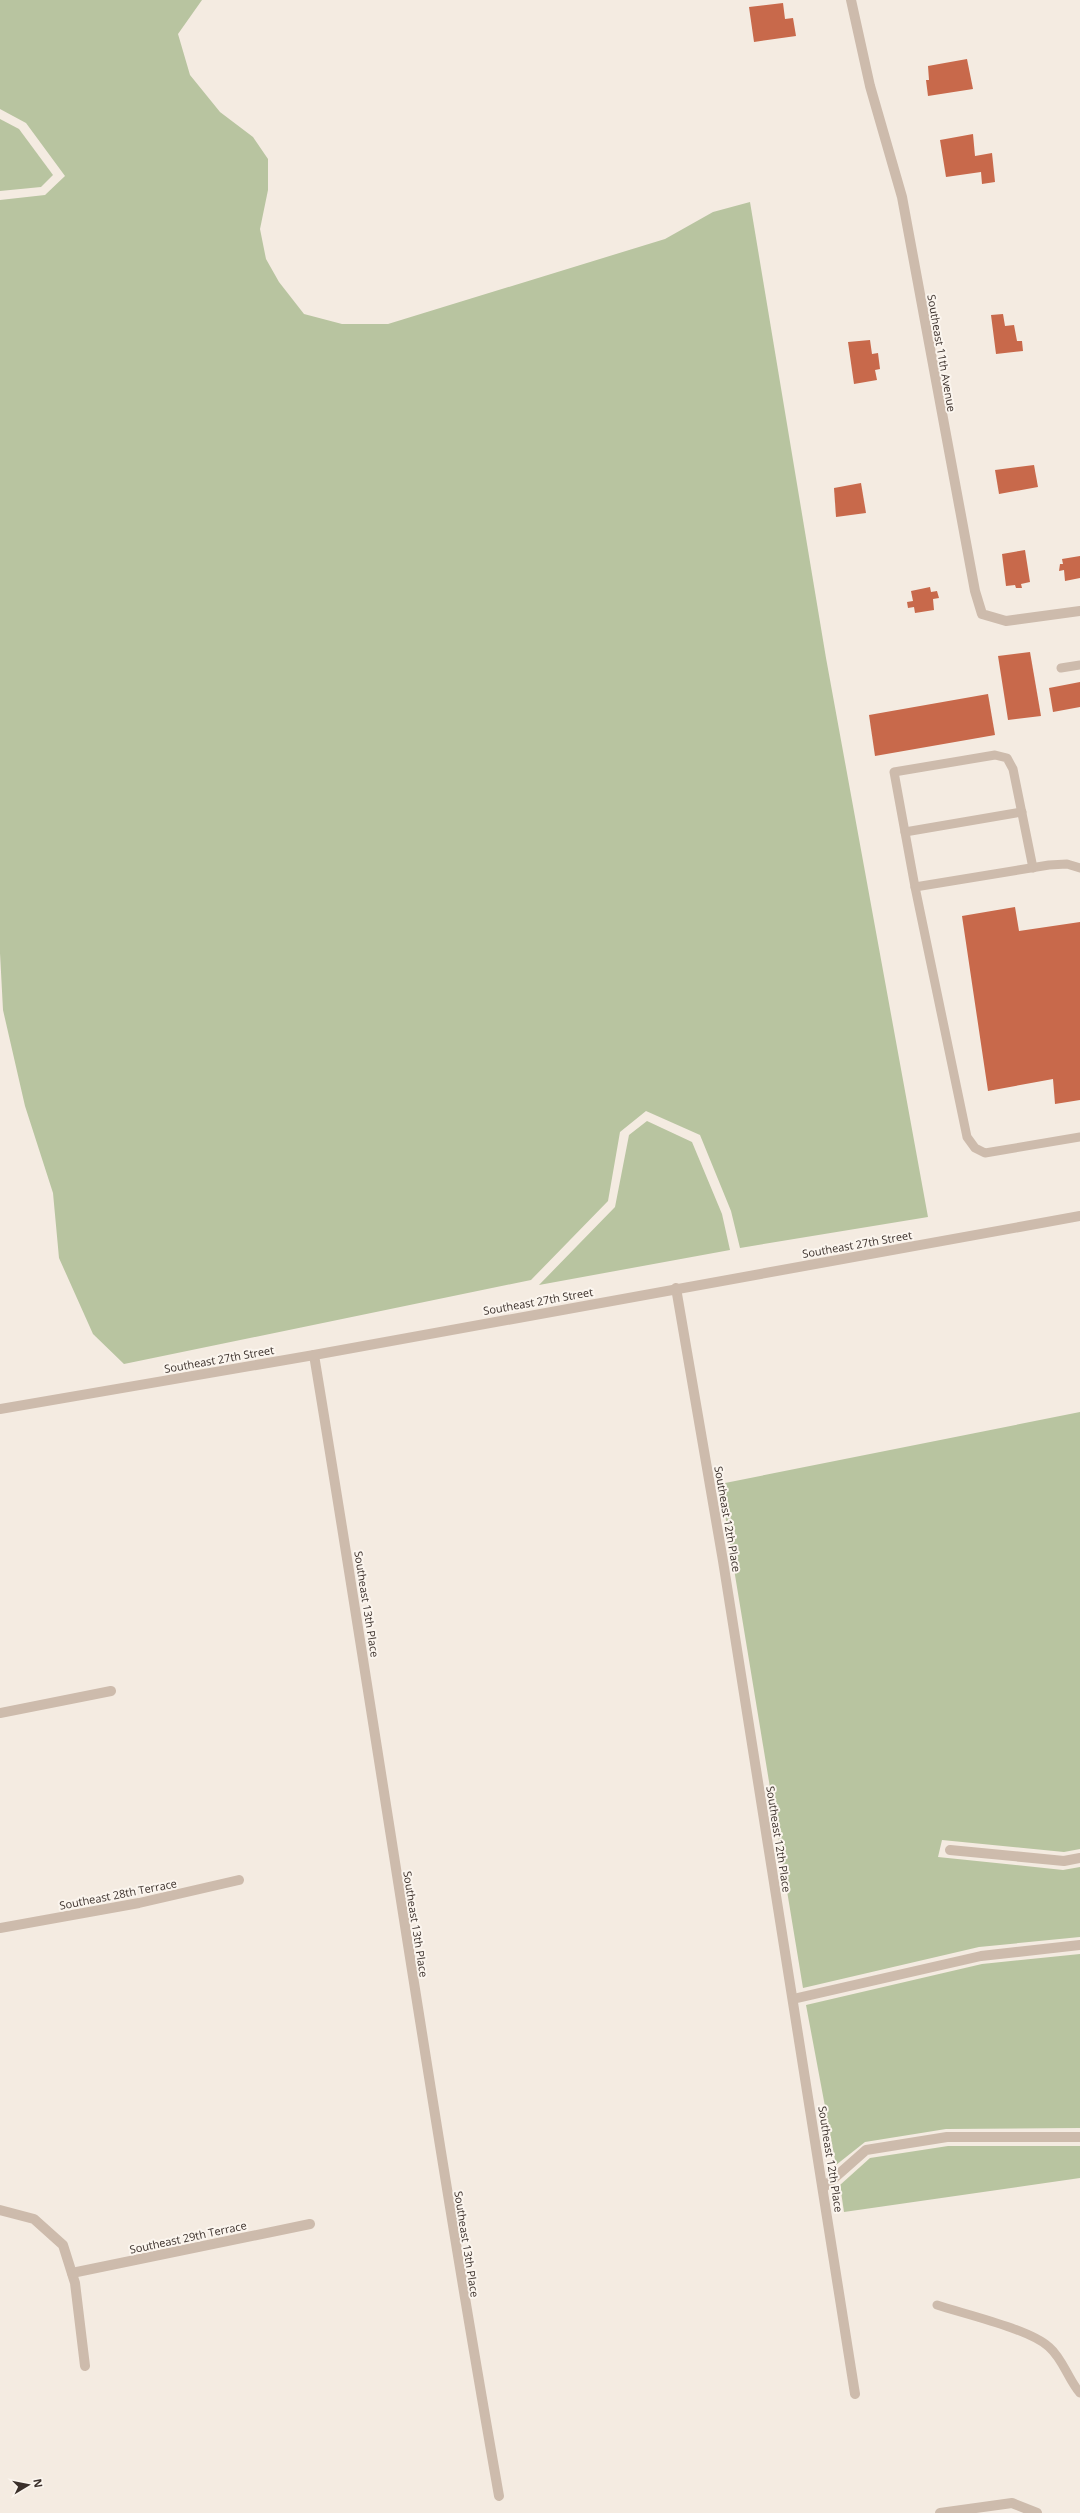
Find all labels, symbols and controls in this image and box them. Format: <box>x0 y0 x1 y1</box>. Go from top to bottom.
street label: Southeast 11th Avenue <box>924 293 960 413</box>
street label: Southeast 27th Street <box>801 1227 913 1261</box>
street label: Southeast 27th Street <box>482 1284 594 1318</box>
street label: Southeast 27th Street <box>163 1342 275 1376</box>
street label: Southeast 12th Place <box>711 1465 745 1573</box>
street label: Southeast 13th Place <box>351 1550 383 1658</box>
street label: Southeast 12th Place <box>763 1785 795 1893</box>
street label: Southeast 13th Place <box>400 1870 432 1978</box>
street label: Southeast 28th Terrace <box>58 1875 178 1913</box>
street label: Southeast 12th Place <box>815 2105 847 2213</box>
street label: Southeast 13th Place <box>451 2190 483 2298</box>
street label: Southeast 29th Terrace <box>128 2217 248 2257</box>
north arrow <box>8 2465 48 2505</box>
text: N <box>30 2477 47 2489</box>

